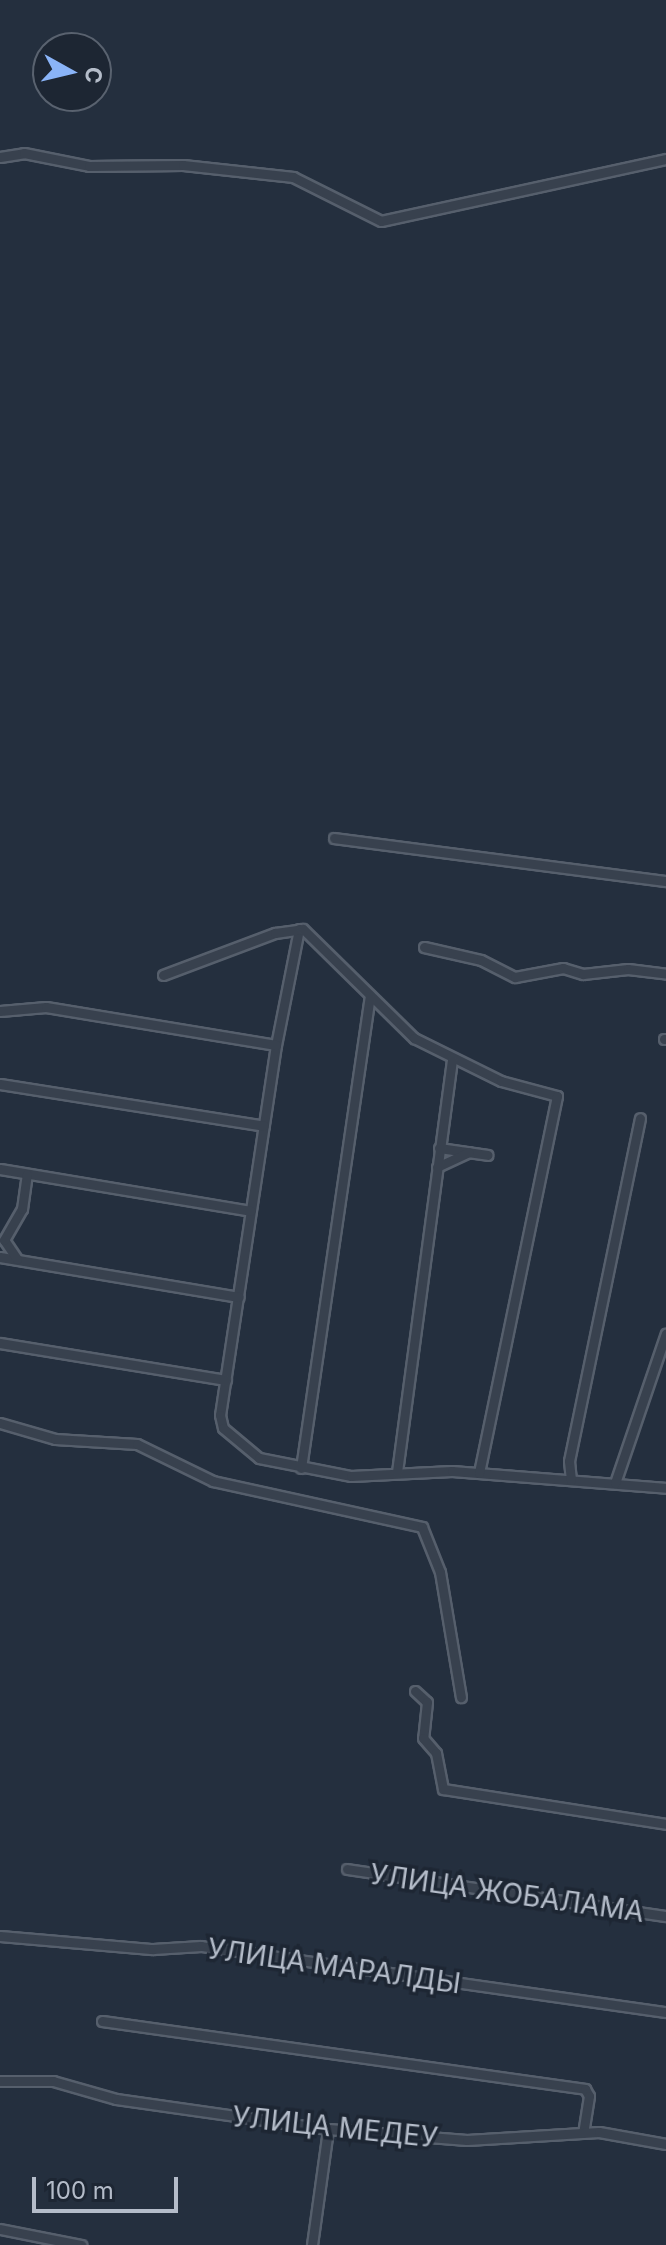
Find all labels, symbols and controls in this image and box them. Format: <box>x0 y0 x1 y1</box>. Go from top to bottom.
north arrow <box>32 32 112 112</box>
text: С <box>80 65 108 85</box>
street label: УЛИЦА ЖОБАЛАМА <box>368 1857 646 1929</box>
street label: УЛИЦА МАРАЛДЫ <box>205 1932 463 2000</box>
street label: УЛИЦА МЕДЕУ <box>231 2099 439 2155</box>
scale bar <box>36 2161 182 2211</box>
text: 100 m <box>46 2176 114 2205</box>

